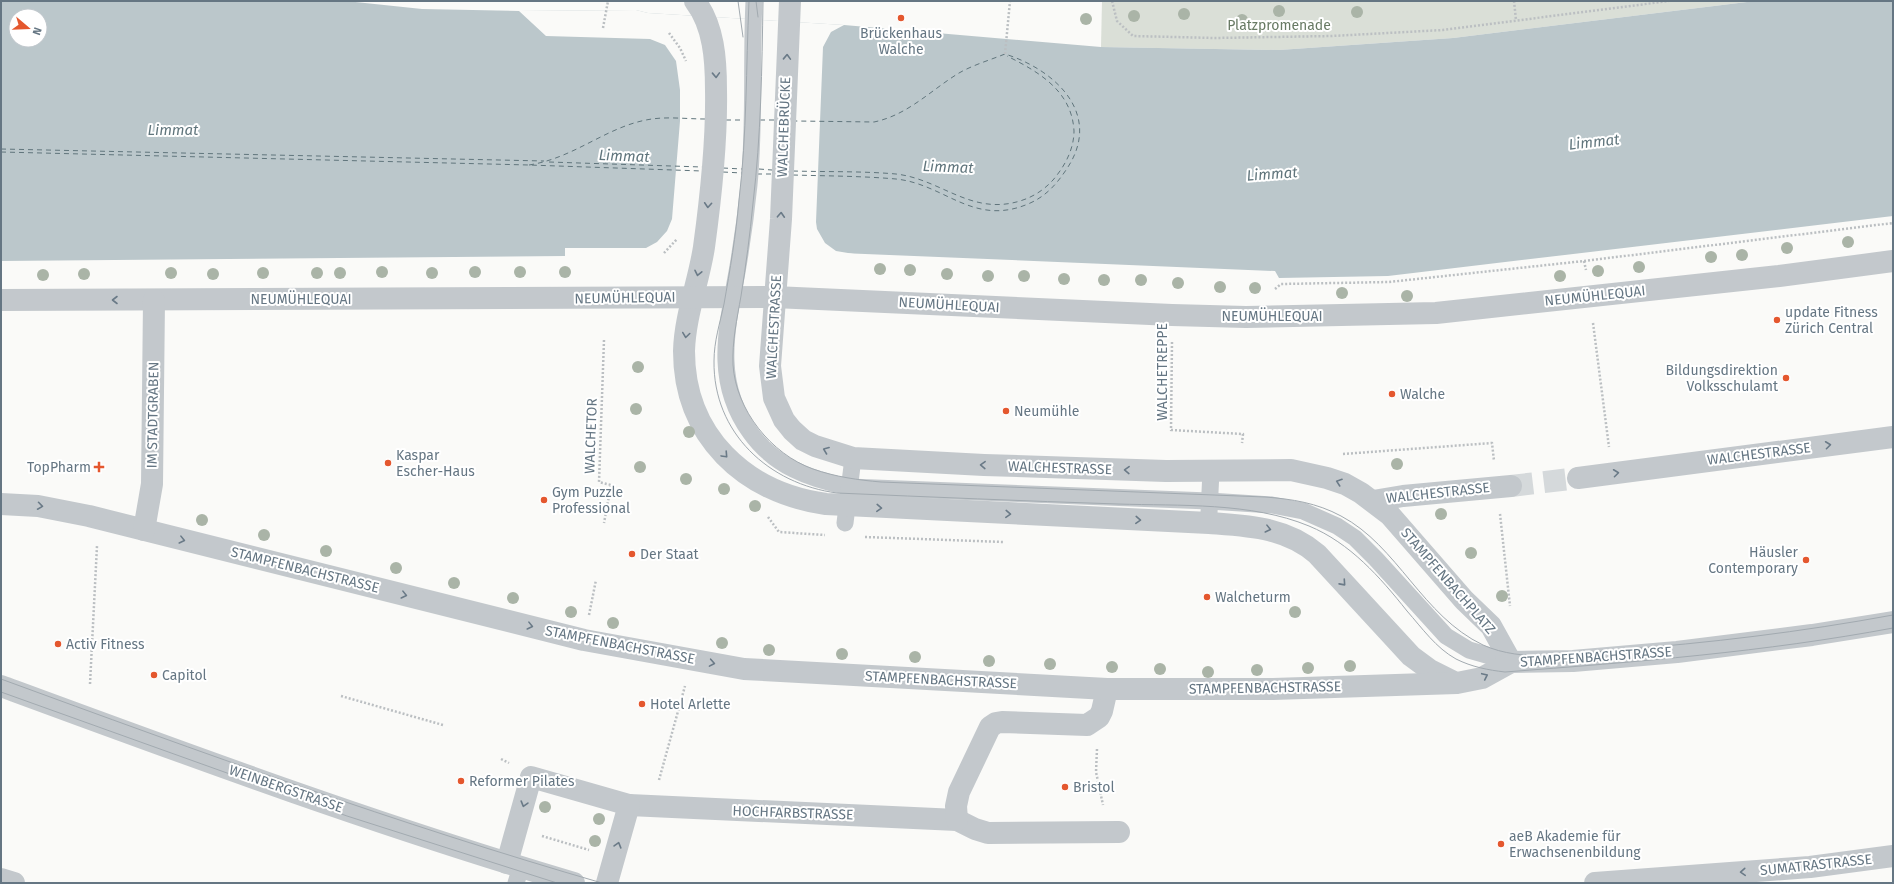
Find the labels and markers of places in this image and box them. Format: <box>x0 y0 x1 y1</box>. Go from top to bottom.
marker: Brückenhaus Walche <box>896 13 906 23</box>
place label: Brückenhaus Walche <box>860 25 943 58</box>
place label: update Fitness Zürich Central <box>1785 304 1878 337</box>
marker: update Fitness Zürich Central <box>1772 315 1782 325</box>
place label: Bildungsdirektion Volksschulamt <box>1666 362 1779 395</box>
marker: Bildungsdirektion Volksschulamt <box>1781 373 1791 383</box>
place label: Walche <box>1400 386 1445 403</box>
marker: Walche <box>1387 389 1397 399</box>
place label: Neumühle <box>1014 403 1079 420</box>
marker: Neumühle <box>1001 406 1011 416</box>
place label: Kaspar Escher-Haus <box>396 447 475 480</box>
marker: Kaspar Escher-Haus <box>383 458 393 468</box>
place label: TopPharm <box>27 459 91 476</box>
marker: TopPharm <box>94 462 104 472</box>
place label: Gym Puzzle Professional <box>552 484 630 517</box>
marker: Gym Puzzle Professional <box>539 495 549 505</box>
place label: Häusler Contemporary <box>1708 544 1799 577</box>
place label: Der Staat <box>640 546 700 563</box>
marker: Der Staat <box>627 549 637 559</box>
marker: Häusler Contemporary <box>1801 555 1811 565</box>
place label: Walcheturm <box>1215 589 1291 606</box>
marker: Walcheturm <box>1202 592 1212 602</box>
place label: Activ Fitness <box>66 636 145 653</box>
marker: Activ Fitness <box>53 639 63 649</box>
place label: Capitol <box>162 667 207 684</box>
marker: Capitol <box>149 670 159 680</box>
place label: Hotel Arlette <box>650 696 731 713</box>
marker: Hotel Arlette <box>637 699 647 709</box>
place label: Reformer Pilates <box>469 773 575 790</box>
marker: Reformer Pilates <box>456 776 466 786</box>
place label: Bristol <box>1073 779 1115 796</box>
marker: Bristol <box>1060 782 1070 792</box>
place label: aeB Akademie für Erwachsenenbildung <box>1509 828 1641 861</box>
marker: aeB Akademie für Erwachsenenbildung <box>1496 839 1506 849</box>

